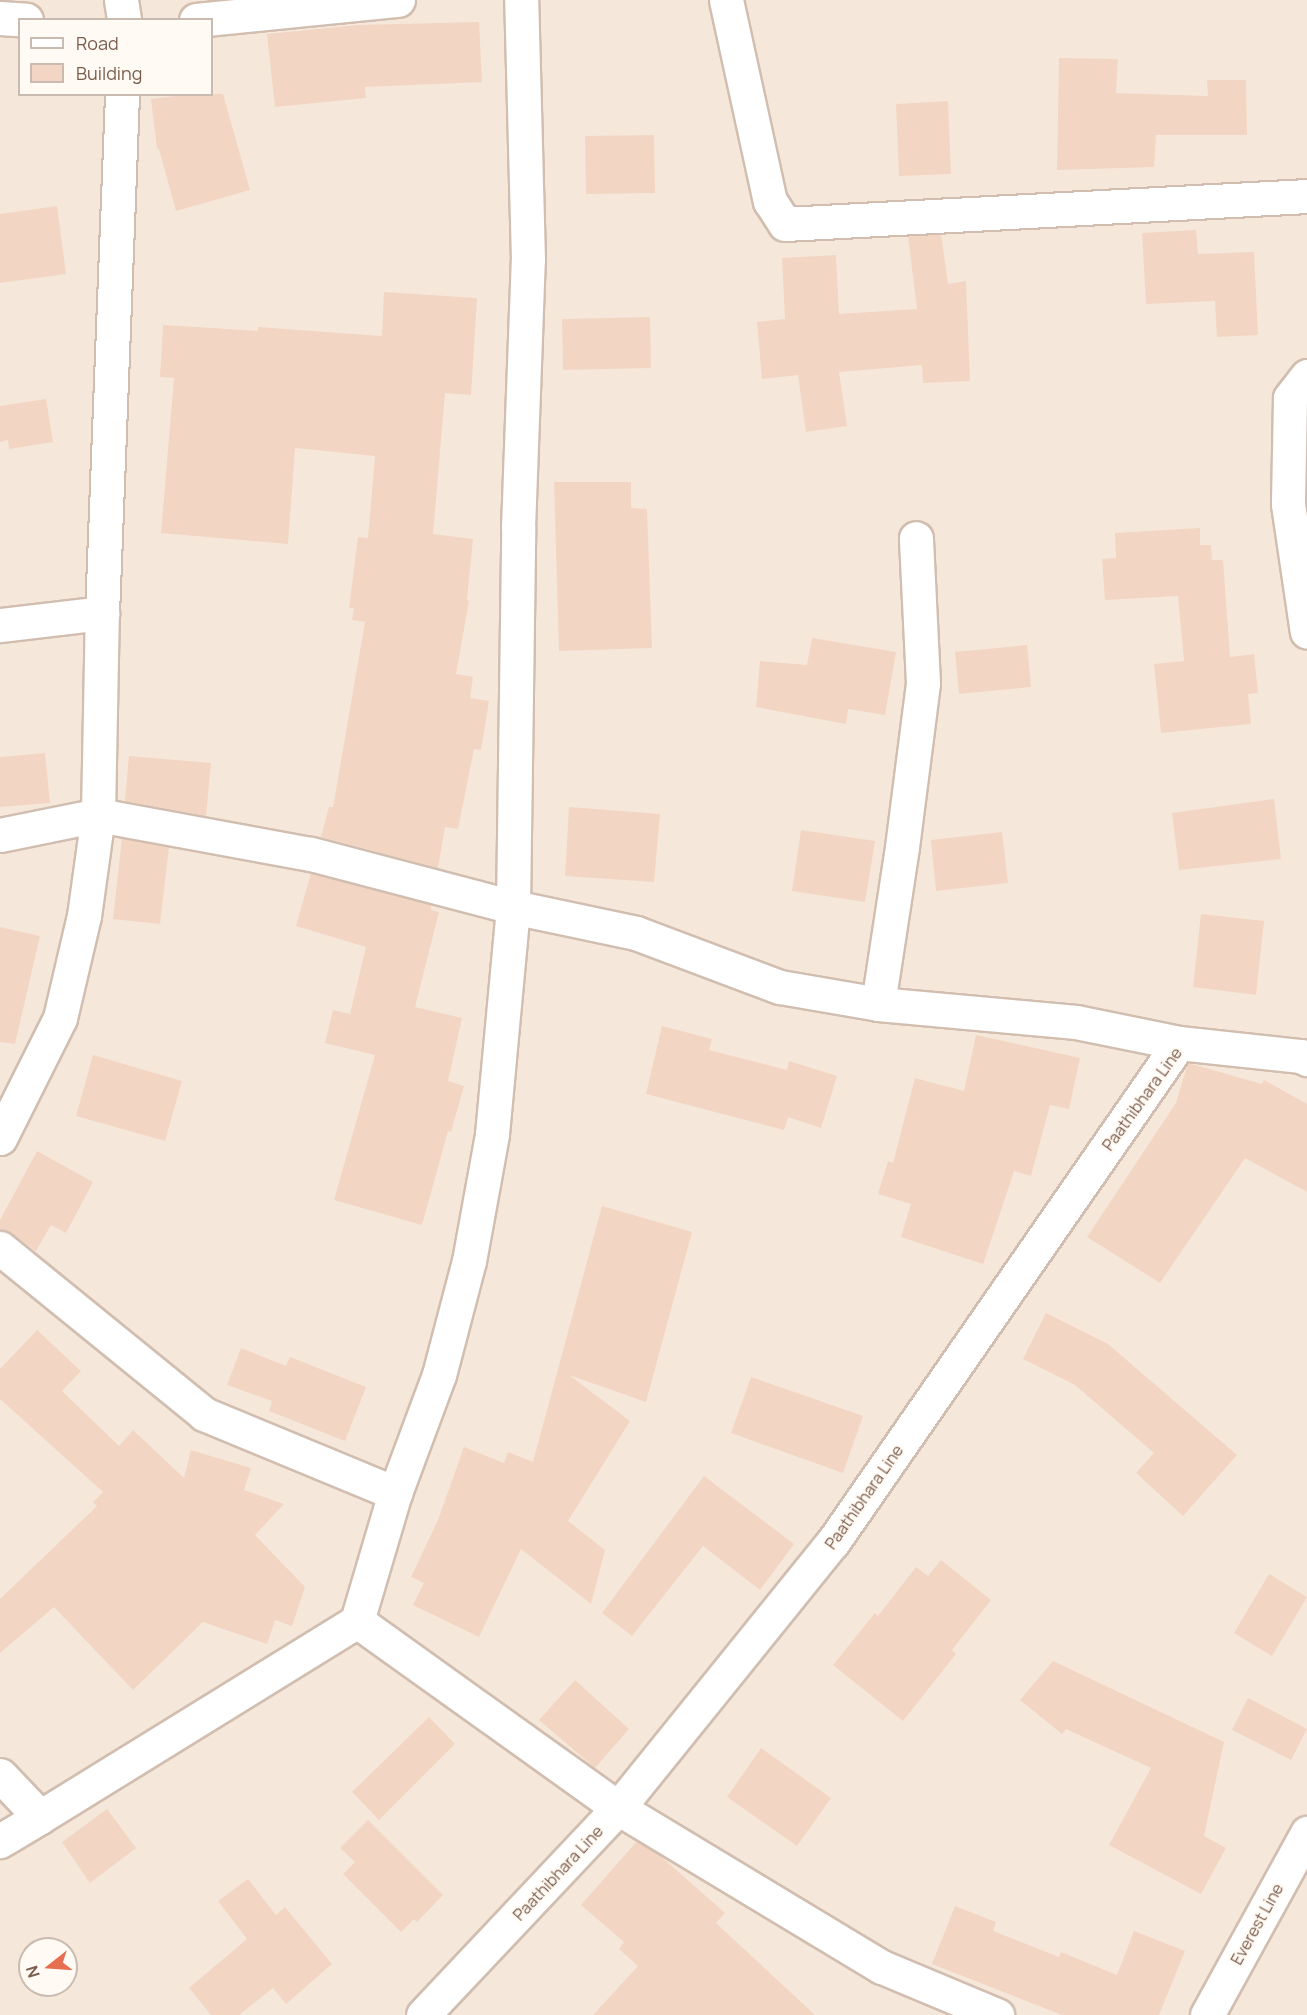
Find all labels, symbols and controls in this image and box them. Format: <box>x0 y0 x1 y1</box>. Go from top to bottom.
legend <box>18 18 213 96</box>
text: Road <box>76 31 119 55</box>
text: Building <box>76 61 142 85</box>
street label: Paathibhara Line <box>1098 1044 1186 1154</box>
street label: Paathibhara Line <box>821 1441 907 1553</box>
street label: Paathibhara Line <box>509 1822 607 1924</box>
street label: Everest Line <box>1227 1880 1287 1968</box>
north arrow <box>18 1937 78 1997</box>
text: N <box>20 1963 45 1980</box>

